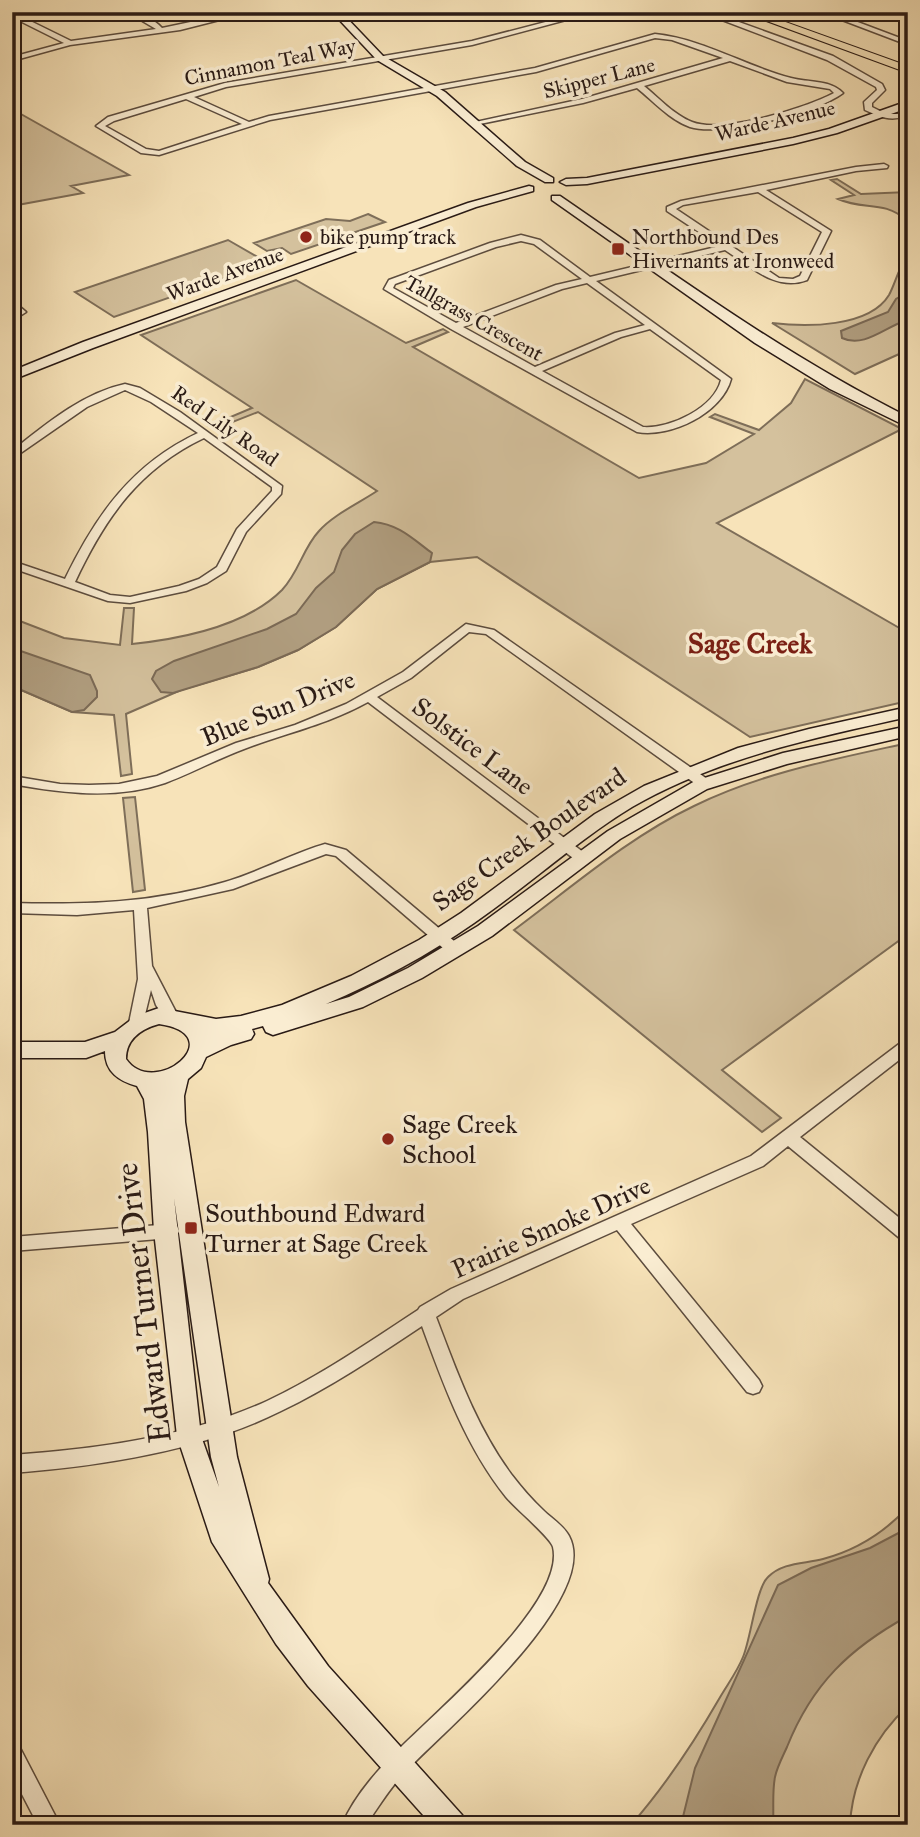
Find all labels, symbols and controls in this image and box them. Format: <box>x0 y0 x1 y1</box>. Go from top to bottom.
street label: Cinnamon Teal Way <box>182 32 359 91</box>
street label: Skipper Lane <box>540 52 658 104</box>
street label: Warde Avenue <box>712 95 838 147</box>
place label: bike pump track <box>320 224 456 250</box>
place label: Northbound Des Hivernants at Ironweed <box>632 224 835 274</box>
marker: bike pump track <box>298 229 314 245</box>
street label: Warde Avenue <box>163 241 287 307</box>
marker: Northbound Des Hivernants at Ironweed <box>610 241 626 257</box>
street label: Tallgrass Crescent <box>400 269 548 367</box>
street label: Red Lily Road <box>167 380 284 473</box>
district label: Sage Creek <box>688 626 813 661</box>
street label: Blue Sun Drive <box>196 663 360 753</box>
street label: Solstice Lane <box>406 690 540 802</box>
street label: Sage Creek Boulevard <box>426 760 632 918</box>
place label: Sage Creek School <box>402 1108 518 1170</box>
marker: Sage Creek School <box>380 1131 396 1147</box>
street label: Edward Turner Drive <box>107 1161 180 1445</box>
street label: Prairie Smoke Drive <box>447 1169 655 1285</box>
place label: Southbound Edward Turner at Sage Creek <box>205 1197 428 1259</box>
marker: Southbound Edward Turner at Sage Creek <box>183 1220 199 1236</box>

